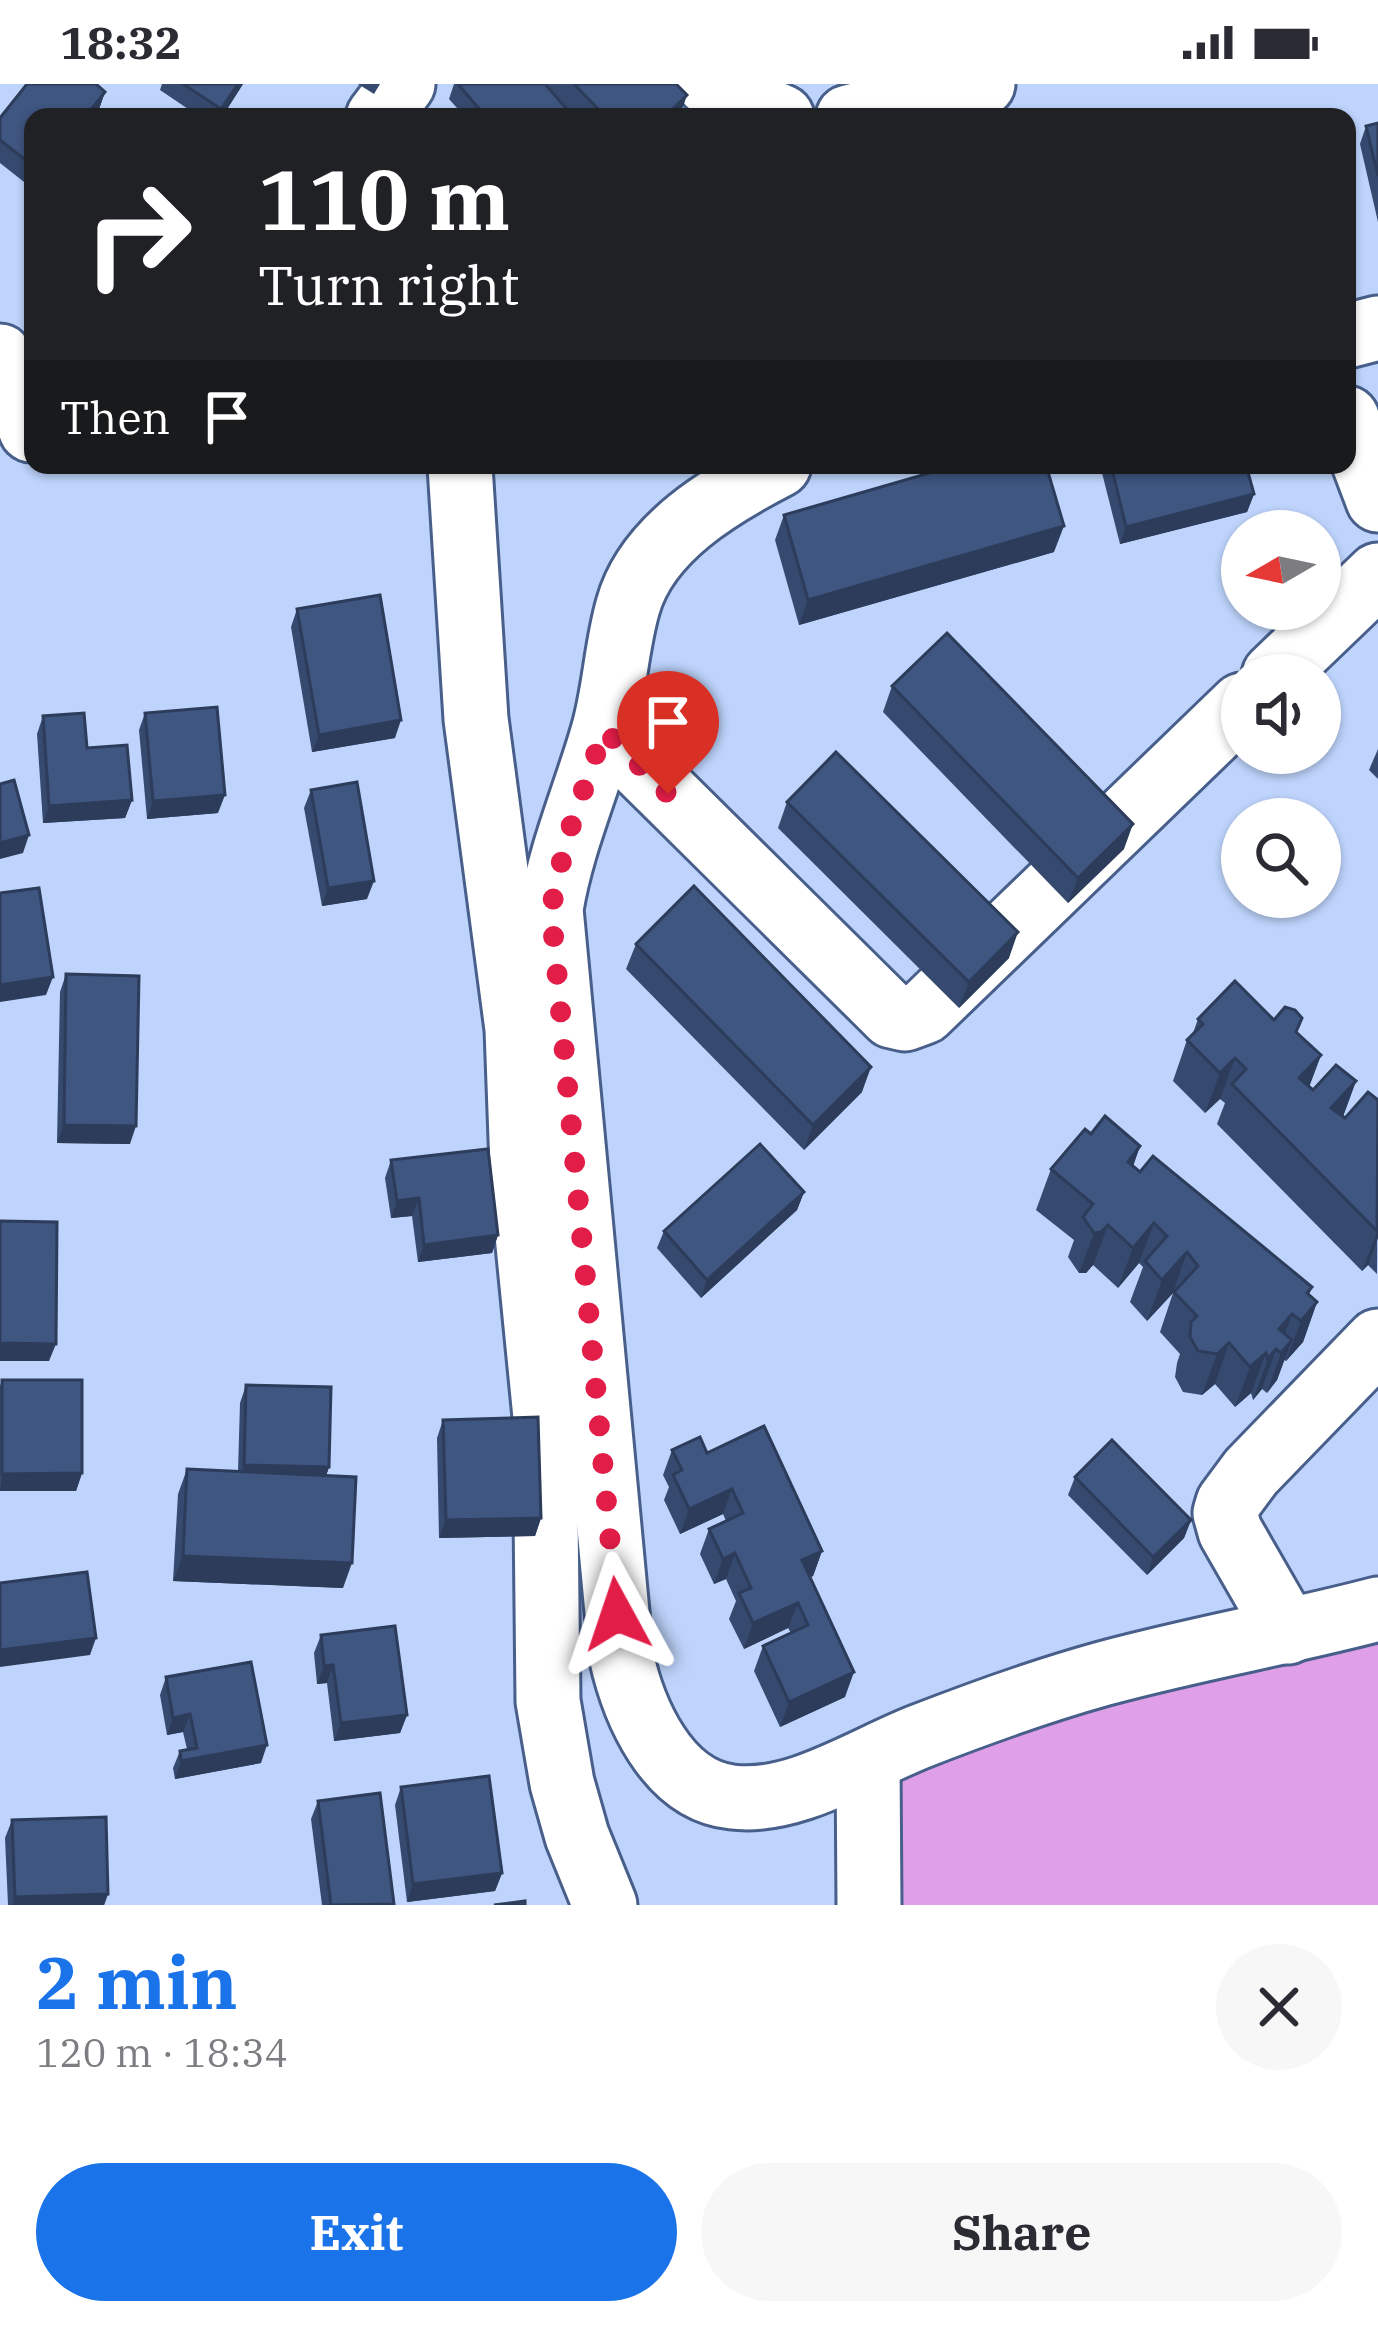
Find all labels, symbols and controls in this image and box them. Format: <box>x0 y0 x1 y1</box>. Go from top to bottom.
text: 18:32 <box>60 13 182 71</box>
text: 110 m <box>258 144 510 253</box>
icon: right <box>60 156 216 312</box>
text: Turn right <box>258 250 520 320</box>
icon: arrive <box>194 384 260 450</box>
text: Then <box>60 388 170 446</box>
north arrow <box>1221 510 1341 630</box>
map controls <box>1221 510 1341 918</box>
button: sound <box>1221 654 1341 774</box>
pin <box>617 671 719 794</box>
icon: arrive <box>635 689 701 755</box>
button: search <box>1221 798 1341 918</box>
position arrow <box>554 1551 680 1677</box>
text: 2 min <box>36 1935 238 2029</box>
button: close <box>1216 1944 1342 2070</box>
text: 120 m · 18:34 <box>36 2027 288 2078</box>
button: Exit <box>36 2163 677 2301</box>
button: Share <box>701 2163 1342 2301</box>

